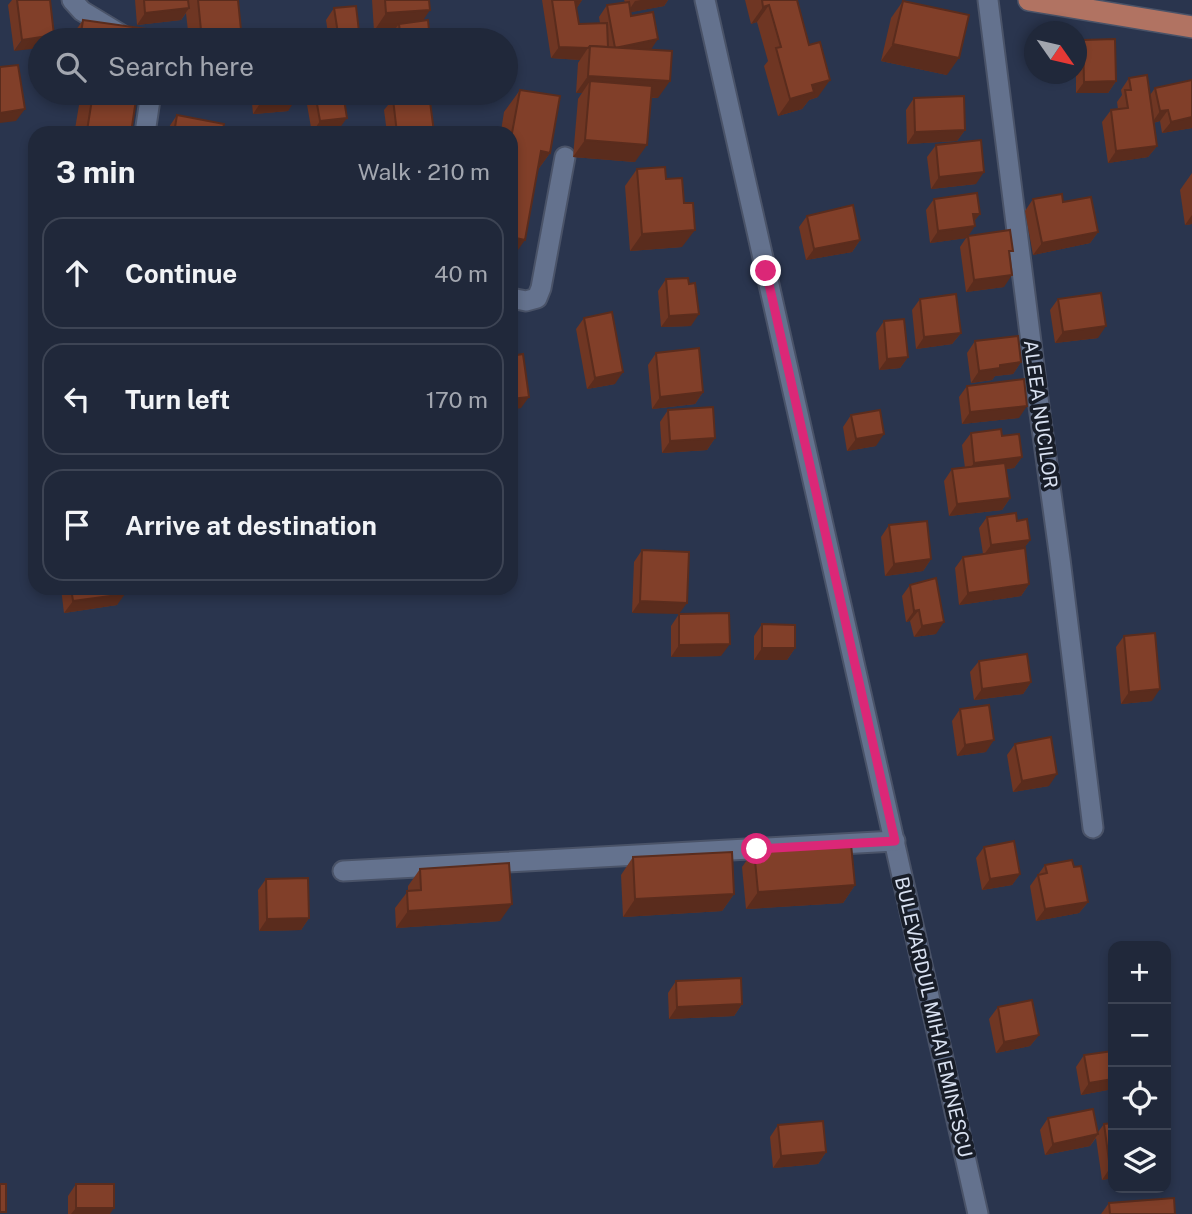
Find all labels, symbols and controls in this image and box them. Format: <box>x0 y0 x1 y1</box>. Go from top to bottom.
north arrow <box>1024 21 1087 84</box>
search box <box>28 28 518 105</box>
icon: search <box>52 48 90 86</box>
text: Search here <box>108 51 254 82</box>
text: 3 min <box>56 154 135 190</box>
text: Walk · 210 m <box>358 158 490 185</box>
icon: ahead <box>58 254 96 292</box>
route end <box>750 255 781 286</box>
text: Continue <box>125 258 237 289</box>
text: 40 m <box>434 260 488 287</box>
street label: ALEEA NUCILOR <box>1020 338 1062 490</box>
icon: left <box>58 380 96 418</box>
text: Turn left <box>125 384 230 415</box>
text: 170 m <box>426 386 488 413</box>
icon: arrive <box>58 506 96 544</box>
text: Arrive at destination <box>125 510 377 541</box>
route start <box>741 833 772 864</box>
street label: BULEVARDUL MIHAI EMINESCU <box>891 875 977 1159</box>
map controls <box>1108 941 1171 1193</box>
button: + <box>1108 941 1171 1004</box>
button: − <box>1108 1004 1171 1067</box>
button: locate <box>1108 1067 1171 1130</box>
button: layers <box>1108 1130 1171 1193</box>

